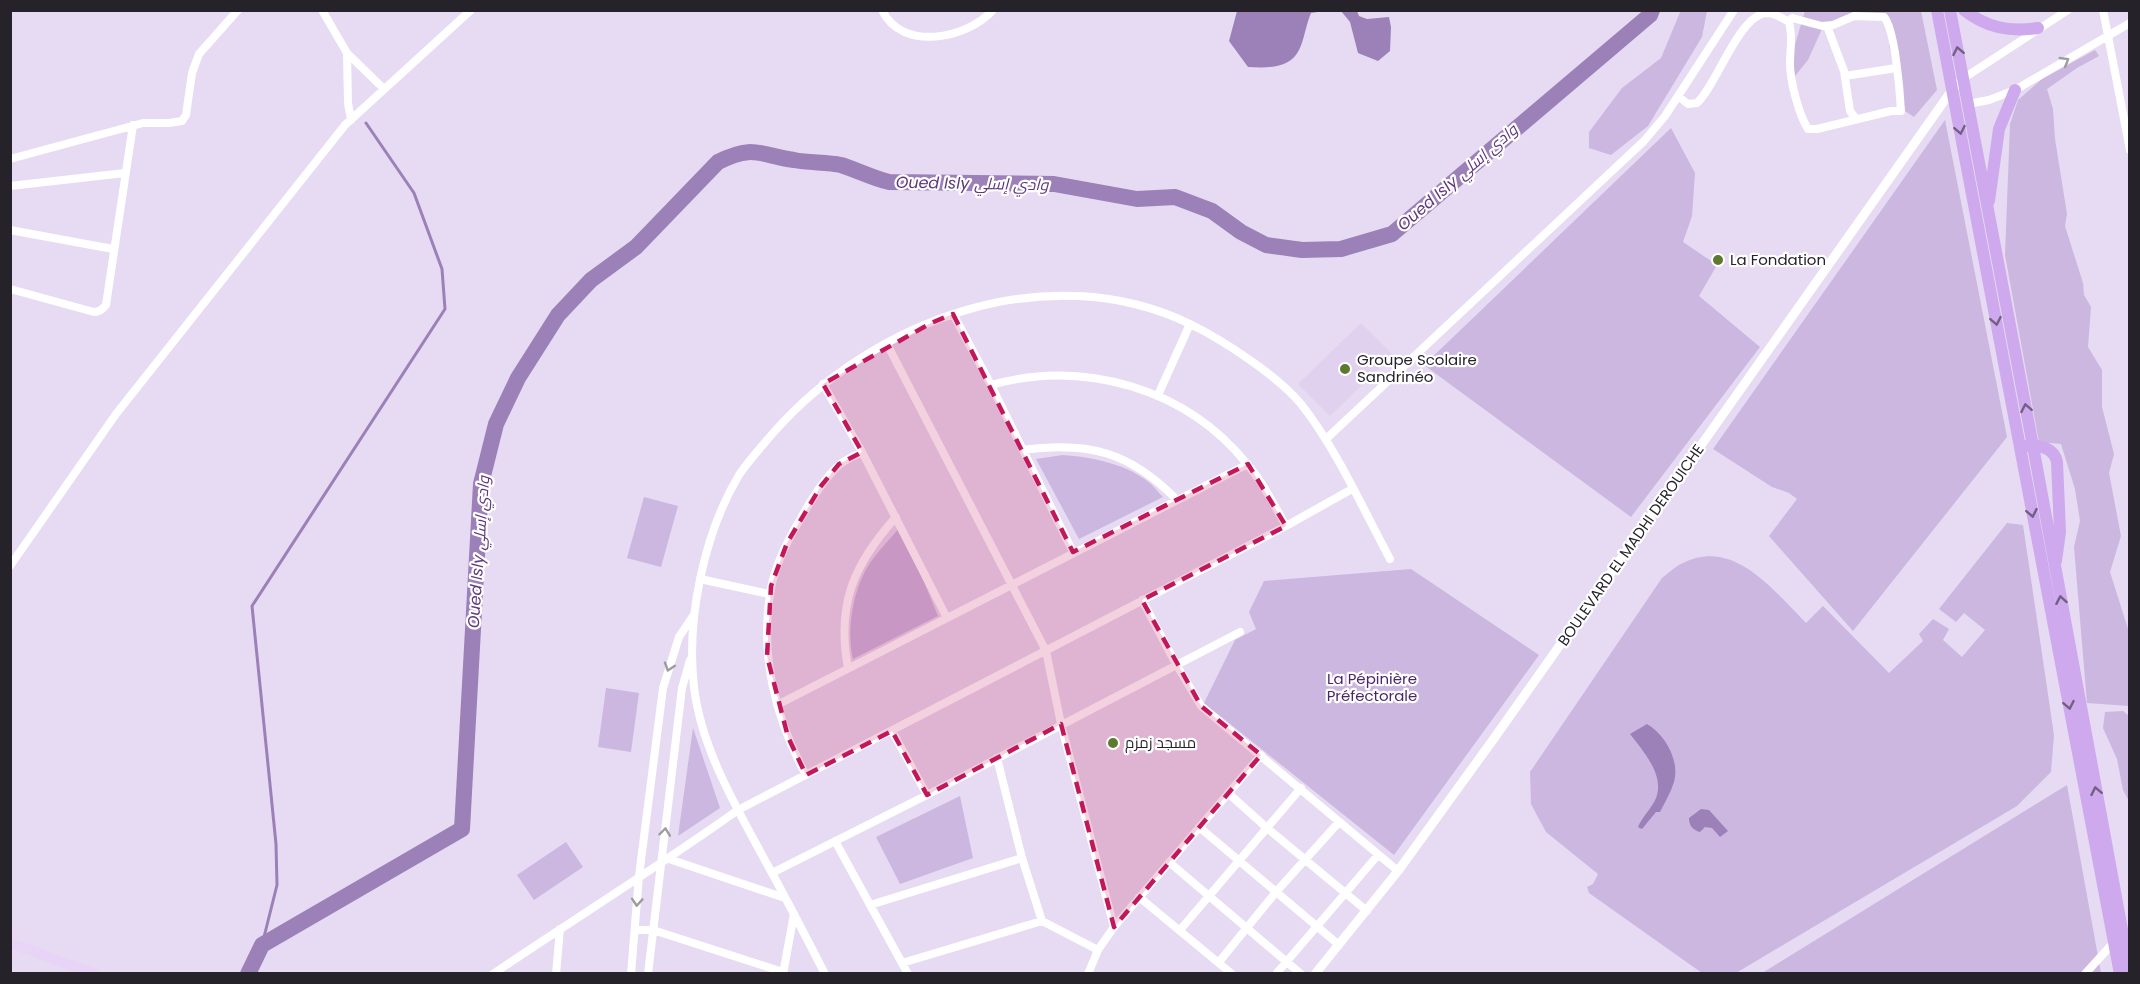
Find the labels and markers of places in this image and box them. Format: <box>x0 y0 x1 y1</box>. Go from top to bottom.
place label: La Fondation <box>1730 249 1826 270</box>
marker: La Fondation <box>1711 253 1725 267</box>
place label: Groupe Scolaire Sandrinéo <box>1357 349 1477 387</box>
marker: Groupe Scolaire Sandrinéo <box>1338 362 1352 376</box>
place label: مسجد زمزم <box>1125 732 1196 753</box>
marker: مسجد زمزم <box>1106 736 1120 750</box>

